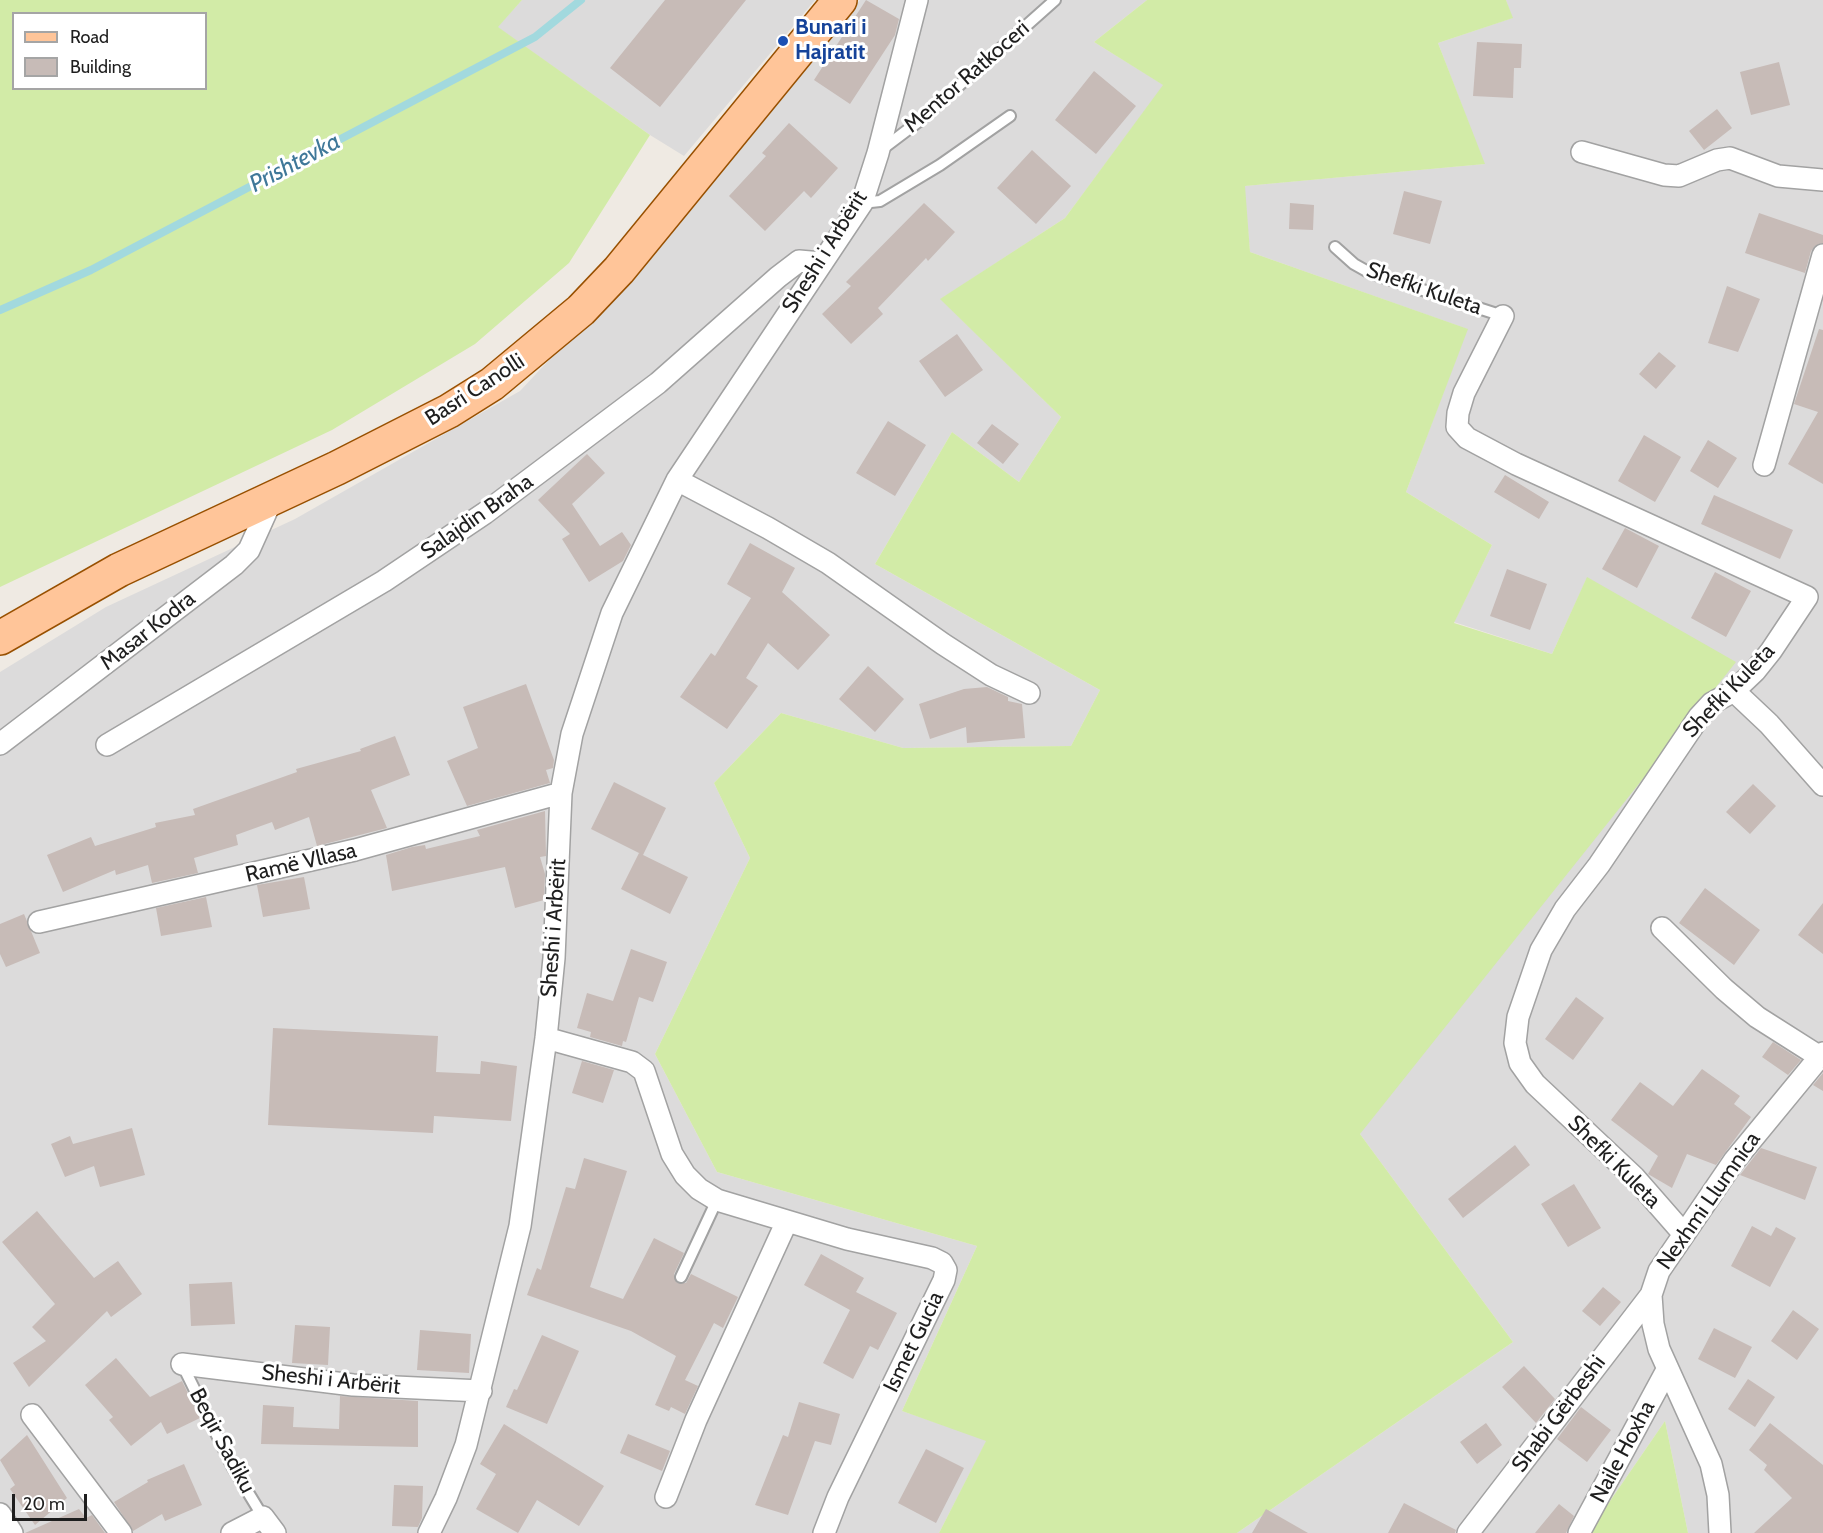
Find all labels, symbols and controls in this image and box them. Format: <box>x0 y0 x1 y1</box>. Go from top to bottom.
legend <box>12 12 207 90</box>
place label: Bunari i Hajratit <box>795 15 867 66</box>
street label: Mentor Ratkoceri <box>899 15 1035 139</box>
text: Road <box>70 26 109 48</box>
marker: Bunari i Hajratit <box>776 34 790 48</box>
text: Building <box>70 56 131 78</box>
water label: Prishtevka <box>245 127 345 199</box>
street label: Sheshi i Arbërit <box>777 186 873 318</box>
street label: Shefki Kuleta <box>1363 257 1485 321</box>
street label: Basri Canolli <box>420 348 530 432</box>
street label: Salajdin Braha <box>416 469 538 565</box>
street label: Masar Kodra <box>95 586 201 676</box>
street label: Shefki Kuleta <box>1678 639 1780 743</box>
street label: Ramë Vllasa <box>243 837 359 889</box>
street label: Sheshi i Arbërit <box>536 858 572 998</box>
street label: Shefki Kuleta <box>1562 1110 1666 1214</box>
street label: Nexhmi Llumnica <box>1652 1127 1766 1275</box>
street label: Ismet Gucia <box>878 1287 950 1397</box>
street label: Shabi Gërbeshi <box>1507 1351 1611 1477</box>
street label: Sheshi i Arbërit <box>260 1360 402 1400</box>
street label: Beqir Sadiku <box>183 1384 261 1498</box>
street label: Naile Hoxha <box>1585 1397 1661 1507</box>
scale bar <box>15 1482 90 1520</box>
text: 20 m <box>23 1493 65 1515</box>

